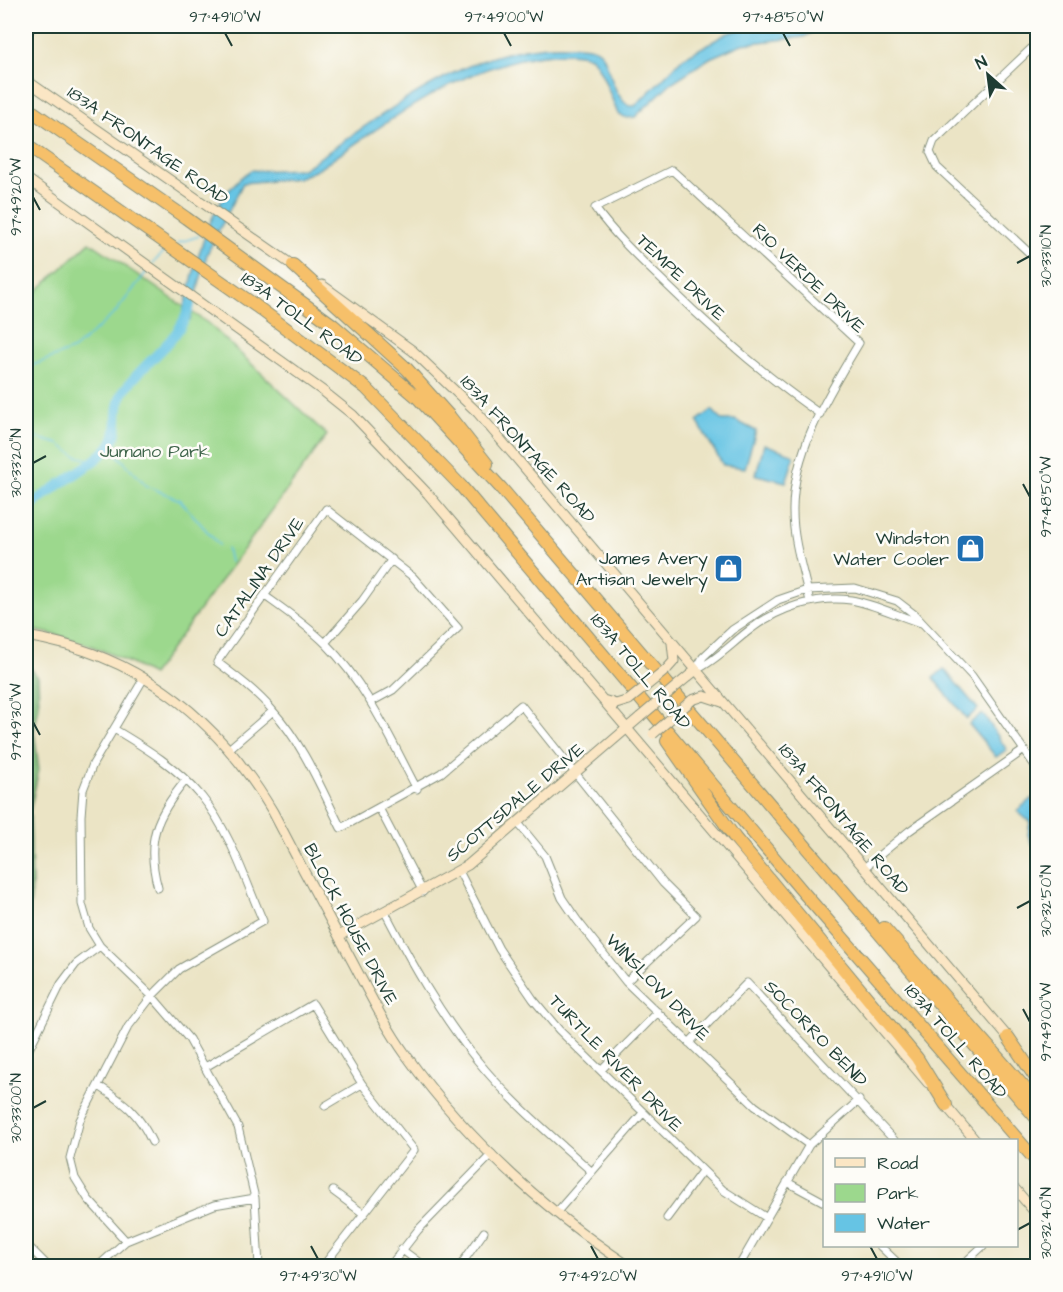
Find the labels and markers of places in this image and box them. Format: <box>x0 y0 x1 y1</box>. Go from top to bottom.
place label: Windston Water Cooler <box>833 526 949 572</box>
shop icon: Windston Water Cooler <box>954 532 986 564</box>
place label: James Avery Artisan Jewelry <box>576 546 708 593</box>
shop icon: James Avery Artisan Jewelry <box>713 552 745 584</box>

